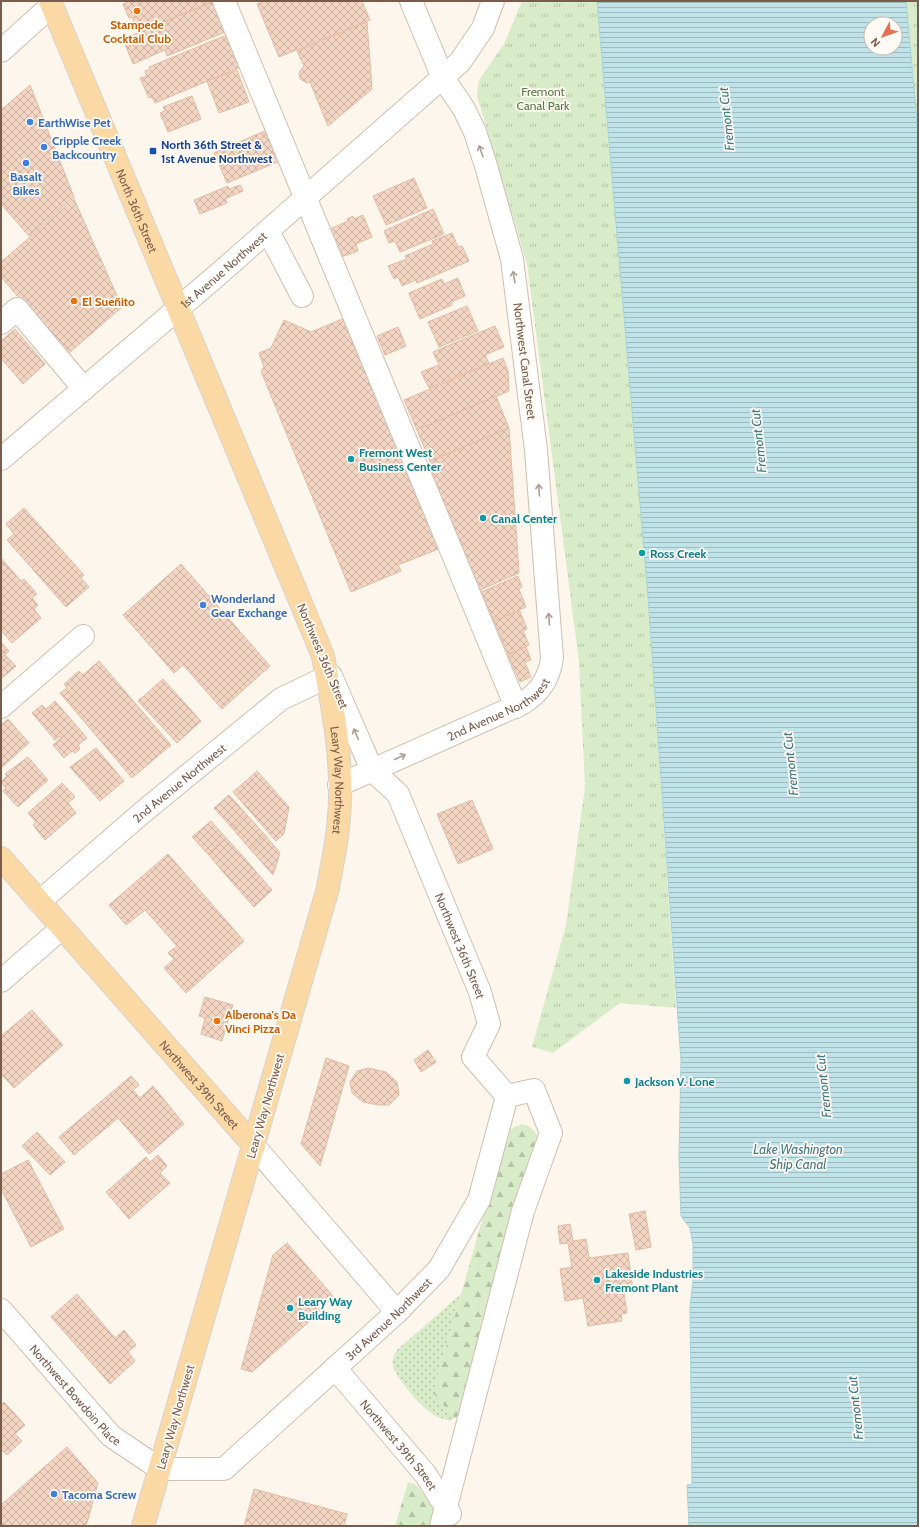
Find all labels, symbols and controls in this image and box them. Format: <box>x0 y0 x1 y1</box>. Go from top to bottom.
marker: Stampede Cocktail Club <box>132 6 142 16</box>
north arrow <box>863 16 903 56</box>
place label: Stampede Cocktail Club <box>103 17 171 46</box>
text: N <box>868 35 883 50</box>
park label: Fremont Canal Park <box>517 84 570 113</box>
water label: Fremont Cut <box>715 85 737 152</box>
place label: EarthWise Pet <box>38 115 111 130</box>
marker: EarthWise Pet <box>25 117 35 127</box>
place label: Cripple Creek Backcountry <box>52 133 121 162</box>
place label: North 36th Street & 1st Avenue Northwest <box>161 137 272 166</box>
marker: Cripple Creek Backcountry <box>39 142 49 152</box>
one-way arrow <box>477 145 484 158</box>
marker: North 36th Street & 1st Avenue Northwest <box>148 146 158 156</box>
marker: Basalt Bikes <box>21 158 31 168</box>
street label: North 36th Street <box>113 166 161 255</box>
place label: Basalt Bikes <box>10 169 42 198</box>
street label: 1st Avenue Northwest <box>177 228 269 311</box>
one-way arrow <box>510 271 518 284</box>
place label: El Sueñito <box>82 294 135 309</box>
marker: El Sueñito <box>69 296 79 306</box>
street label: Northwest Canal Street <box>510 302 540 420</box>
water label: Fremont Cut <box>747 407 769 474</box>
place label: Fremont West Business Center <box>359 445 441 474</box>
marker: Fremont West Business Center <box>346 454 356 464</box>
one-way arrow <box>536 484 543 497</box>
place label: Canal Center <box>491 511 557 526</box>
marker: Canal Center <box>478 513 488 523</box>
place label: Ross Creek <box>650 546 706 561</box>
marker: Ross Creek <box>637 548 647 558</box>
place label: Wonderland Gear Exchange <box>211 591 287 620</box>
marker: Wonderland Gear Exchange <box>198 600 208 610</box>
street label: Northwest 36th Street <box>294 601 352 711</box>
one-way arrow <box>546 613 553 626</box>
street label: 2nd Avenue Northwest <box>445 675 552 743</box>
street label: Leary Way Northwest <box>328 725 348 835</box>
one-way arrow <box>352 729 360 741</box>
water label: Fremont Cut <box>779 730 801 797</box>
street label: 2nd Avenue Northwest <box>129 740 229 825</box>
one-way arrow <box>394 753 406 761</box>
street label: Northwest 36th Street <box>432 890 489 1000</box>
place label: Alberona's Da Vinci Pizza <box>225 1007 296 1036</box>
marker: Alberona's Da Vinci Pizza <box>212 1016 222 1026</box>
street label: Northwest 39th Street <box>157 1037 243 1132</box>
street label: Leary Way Northwest <box>243 1052 287 1160</box>
water label: Fremont Cut <box>812 1052 834 1119</box>
place label: Jackson V. Lone <box>634 1074 715 1089</box>
marker: Jackson V. Lone <box>622 1076 632 1086</box>
water label: Lake Washington Ship Canal <box>753 1141 843 1172</box>
place label: Lakeside Industries Fremont Plant <box>605 1266 703 1295</box>
street label: 3rd Avenue Northwest <box>342 1274 434 1363</box>
marker: Lakeside Industries Fremont Plant <box>592 1275 602 1285</box>
place label: Leary Way Building <box>298 1294 353 1323</box>
marker: Leary Way Building <box>285 1303 295 1313</box>
street label: Northwest Bowdoin Place <box>27 1341 124 1448</box>
street label: Leary Way Northwest <box>153 1363 197 1471</box>
water label: Fremont Cut <box>844 1374 866 1441</box>
street label: Northwest 39th Street <box>357 1396 441 1493</box>
place label: Tacoma Screw <box>62 1487 137 1502</box>
marker: Tacoma Screw <box>49 1489 59 1499</box>

